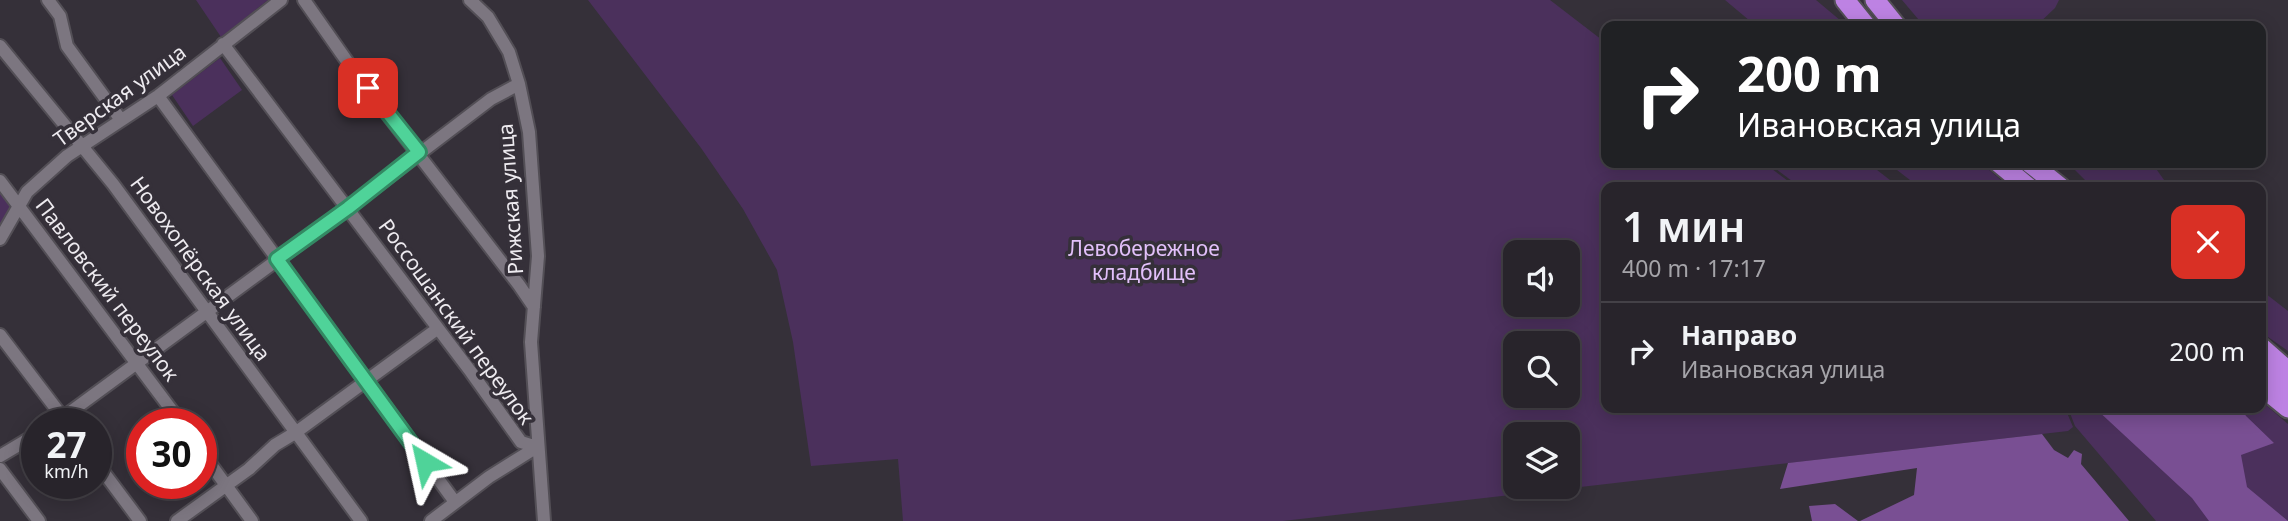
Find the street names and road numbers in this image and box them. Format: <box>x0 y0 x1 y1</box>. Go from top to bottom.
street label: Тверская улица <box>48 38 191 153</box>
street label: Рижская улица <box>491 123 529 275</box>
street label: Новохопёрская улица <box>124 171 277 366</box>
street label: Павловский переулок <box>30 192 186 387</box>
street label: Россошанский переулок <box>373 213 541 430</box>

